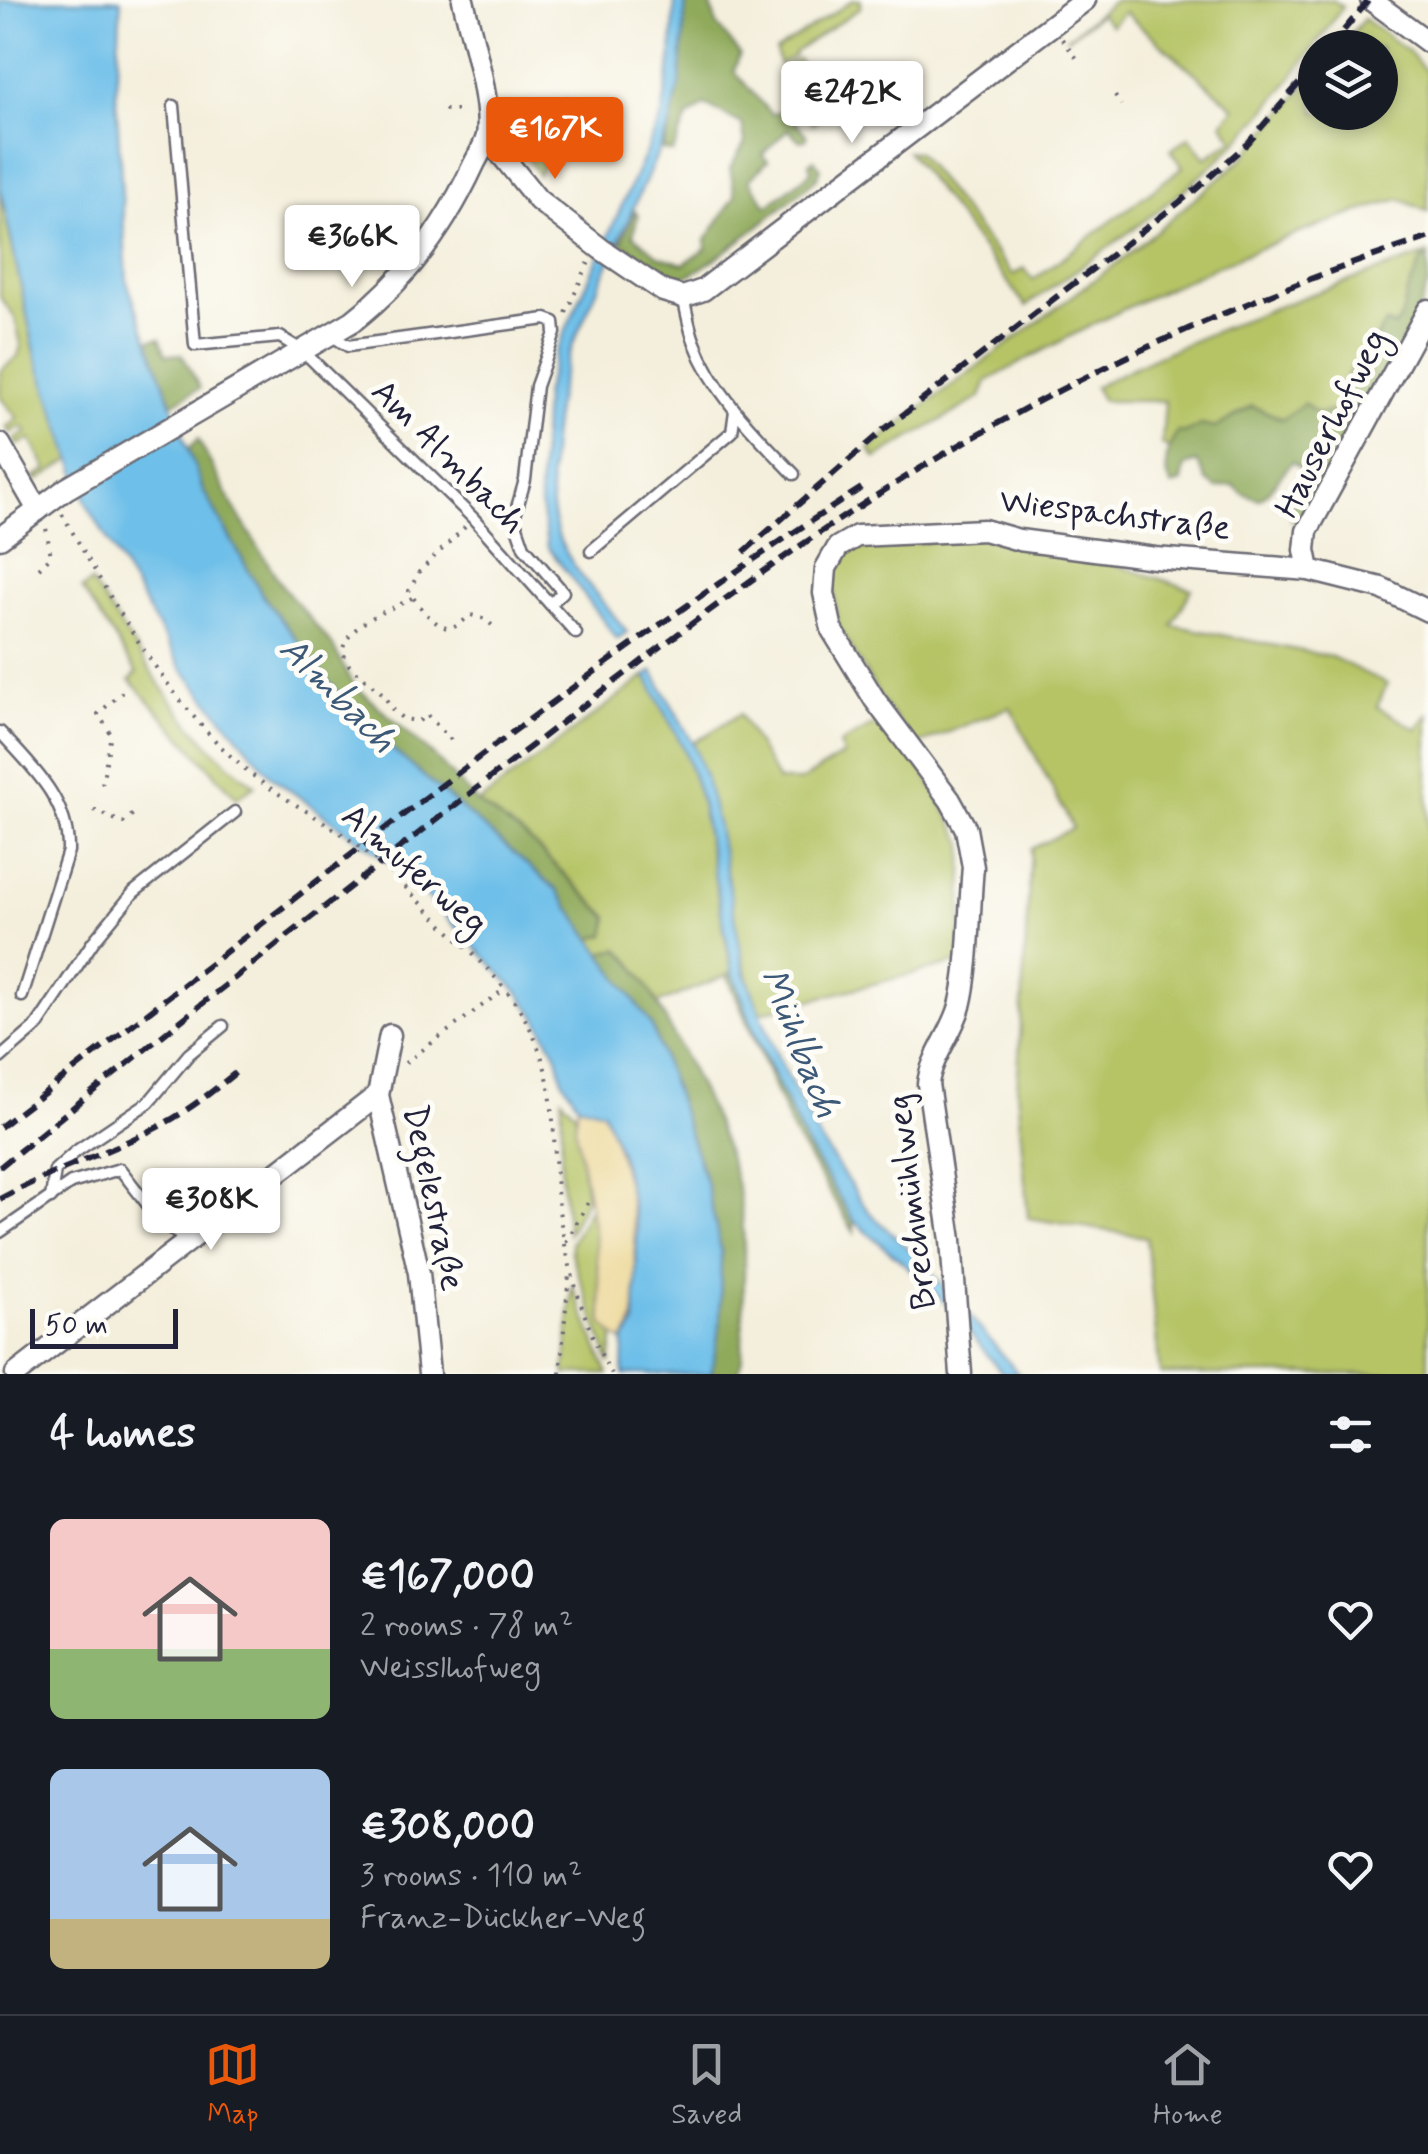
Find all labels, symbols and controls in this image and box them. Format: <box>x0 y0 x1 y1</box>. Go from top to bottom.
map controls <box>1298 30 1398 130</box>
button: layers <box>1298 30 1398 130</box>
pin: €242K <box>782 61 922 146</box>
text: €242K <box>803 72 901 114</box>
pin: €167K <box>485 97 625 182</box>
text: €167K <box>508 108 602 150</box>
pin: €366K <box>282 205 422 290</box>
text: €366K <box>307 216 397 258</box>
street label: Hauserhofweg <box>1265 322 1402 528</box>
street label: Am Almbach <box>361 370 535 544</box>
street label: Wiespachstraße <box>997 478 1233 552</box>
water label: Almbach <box>268 626 406 764</box>
street label: Almuferweg <box>329 794 497 948</box>
water label: Mühlbach <box>747 961 851 1125</box>
street label: Brechmühlweg <box>876 1092 948 1312</box>
street label: Degelestraße <box>387 1101 475 1296</box>
pin: €308K <box>141 1168 281 1253</box>
text: €308K <box>164 1179 258 1221</box>
scale bar <box>30 1304 178 1348</box>
text: 50 m <box>45 1308 108 1345</box>
text: 4 homes <box>50 1407 196 1462</box>
icon: filters <box>1323 1407 1378 1462</box>
text: €167,000 <box>360 1550 535 1605</box>
icon: home <box>130 1559 250 1679</box>
icon: heart <box>1323 1592 1378 1647</box>
text: 2 rooms · 78 m² <box>360 1605 573 1647</box>
text: Weisslhofweg <box>360 1647 541 1689</box>
text: €308,000 <box>360 1800 535 1855</box>
icon: home <box>130 1809 250 1929</box>
icon: heart <box>1323 1842 1378 1897</box>
text: 3 rooms · 110 m² <box>360 1855 582 1897</box>
text: Franz-Dückher-Weg <box>360 1897 646 1939</box>
tab: Map <box>205 2037 260 2134</box>
tab: Saved <box>671 2037 742 2134</box>
tab: Home <box>1153 2037 1223 2134</box>

